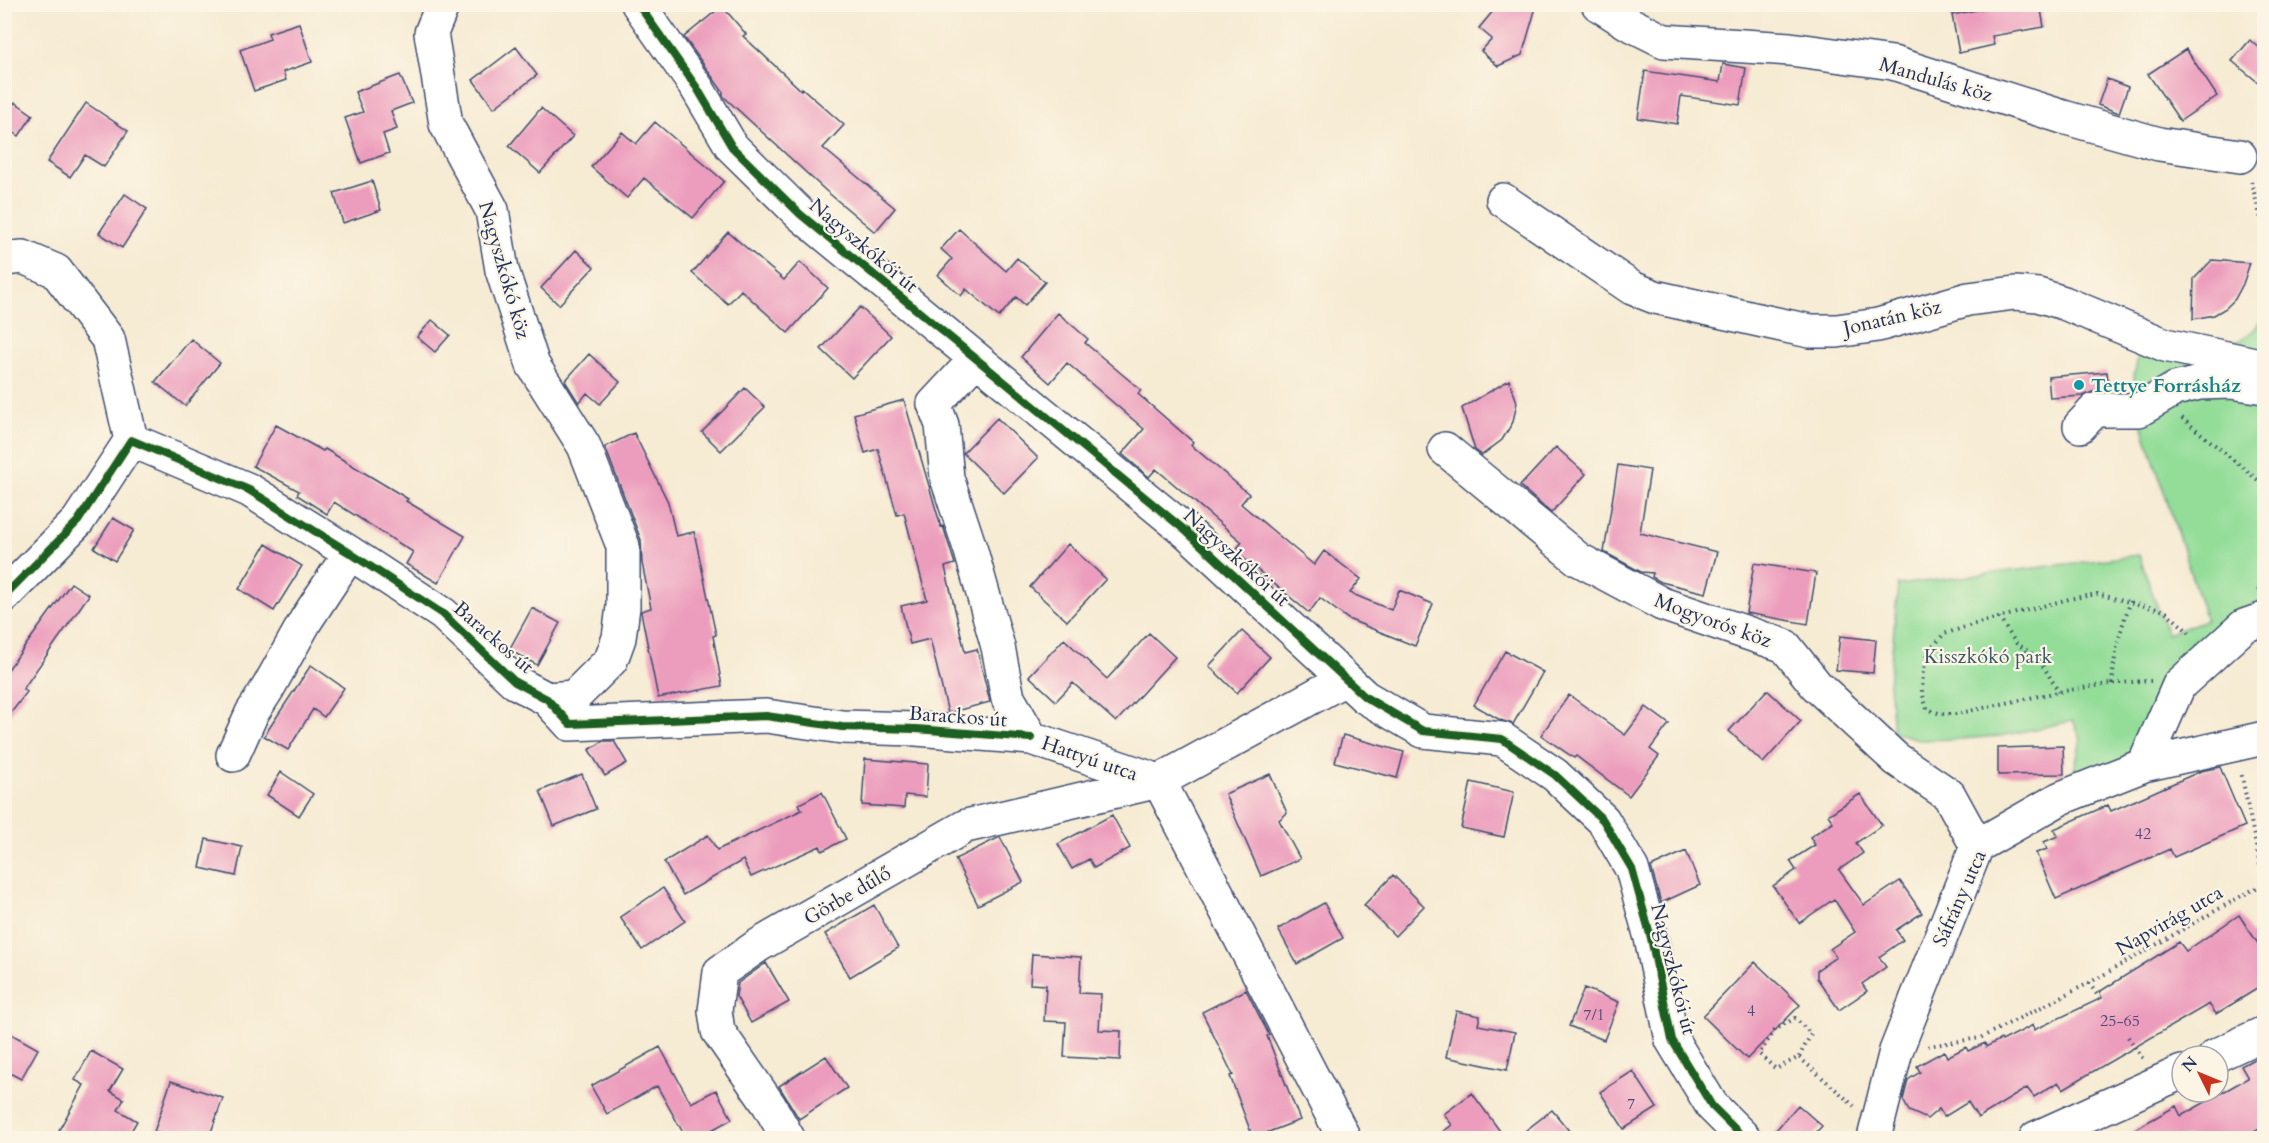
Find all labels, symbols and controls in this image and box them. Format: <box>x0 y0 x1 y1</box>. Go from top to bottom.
street label: Mandulás köz <box>1876 50 1996 109</box>
street label: Nagyszkókói út <box>804 192 924 299</box>
street label: Nagyszkókó köz <box>472 198 537 342</box>
street label: Jonatán köz <box>1838 293 1944 343</box>
place label: Tettye Forrásház <box>2091 372 2241 399</box>
marker: Tettye Forrásház <box>2072 378 2086 392</box>
street label: Nagyszkókói út <box>1178 502 1296 613</box>
street label: Mogyorós köz <box>1650 587 1775 654</box>
street label: Barackos út <box>448 595 540 680</box>
park label: Kisszkókó park <box>1924 643 2053 670</box>
street label: Barackos út <box>908 700 1009 733</box>
street label: Hattyú utca <box>1038 729 1142 788</box>
house number: 42 <box>2135 823 2151 845</box>
street label: Sáfrány utca <box>1926 845 1993 951</box>
street label: Görbe dűlő <box>799 859 896 931</box>
street label: Napvirág utca <box>2111 879 2228 962</box>
street label: Nagyszkókói út <box>1644 901 1703 1038</box>
house number: 4 <box>1747 1000 1755 1022</box>
house number: 7/1 <box>1583 1004 1605 1026</box>
house number: 25-65 <box>2100 1010 2140 1032</box>
north arrow <box>2170 1044 2230 1104</box>
text: N <box>2177 1052 2203 1077</box>
house number: 7 <box>1627 1093 1635 1115</box>

